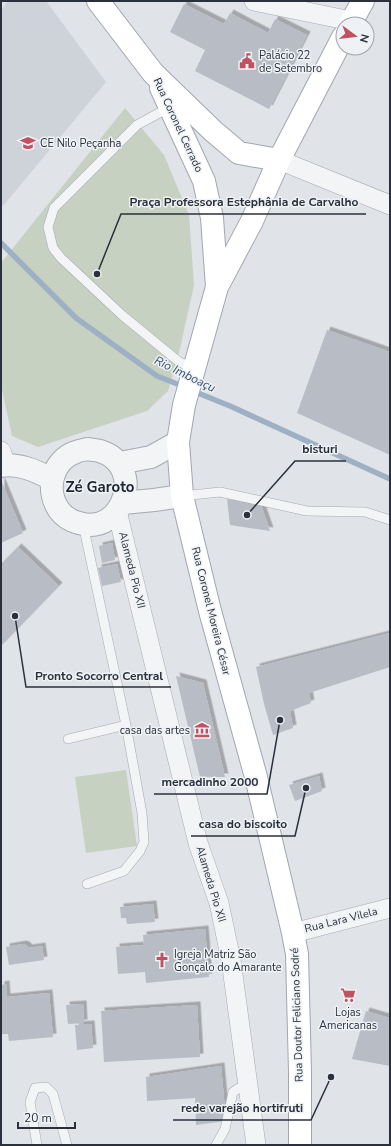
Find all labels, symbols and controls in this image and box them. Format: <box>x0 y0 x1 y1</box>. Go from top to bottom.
north arrow <box>335 16 375 56</box>
text: N <box>356 33 372 44</box>
place label: Palácio 22 de Setembro <box>259 48 322 76</box>
public building icon: Palácio 22 de Setembro <box>238 52 256 70</box>
street label: Rua Coronel Cerrado <box>150 75 206 175</box>
school or university icon: CE Nilo Peçanha <box>19 134 37 152</box>
place label: CE Nilo Peçanha <box>40 136 121 151</box>
callout: Praça Professora Estephânia de Carvalho <box>121 190 366 214</box>
text: Praça Professora Estephânia de Carvalho <box>130 194 359 210</box>
water label: Rio Imboaçu <box>152 352 219 396</box>
callout: bisturi <box>295 437 346 461</box>
text: bisturi <box>302 441 338 457</box>
district label: Zé Garoto <box>66 477 135 497</box>
street label: Alameda Pio XII <box>115 530 149 610</box>
street label: Rua Coronel Moreira César <box>188 545 234 677</box>
callout: Pronto Socorro Central <box>26 663 171 687</box>
text: Pronto Socorro Central <box>35 668 163 684</box>
museum icon: casa das artes <box>193 721 211 739</box>
place label: casa das artes <box>120 723 190 738</box>
callout: mercadinho 2000 <box>154 770 267 794</box>
text: mercadinho 2000 <box>161 774 259 790</box>
callout: casa do biscoito <box>191 812 295 836</box>
text: casa do biscoito <box>199 816 287 832</box>
street label: Alameda Pio XII <box>192 844 230 924</box>
street label: Rua Lara Vilela <box>303 904 379 936</box>
place label: Igreja Matriz São Gonçalo do Amarante <box>174 947 282 975</box>
street label: Rua Doutor Feliciano Sodré <box>287 947 307 1082</box>
church icon: Igreja Matriz São Gonçalo do Amarante <box>153 951 171 969</box>
supermarket icon: Lojas Americanas <box>339 986 357 1004</box>
place label: Lojas Americanas <box>319 1005 377 1033</box>
callout: rede varejão hortifruti <box>173 1096 311 1120</box>
text: rede varejão hortifruti <box>181 1100 303 1116</box>
scale bar <box>18 1104 75 1130</box>
text: 20 m <box>24 1110 52 1126</box>

